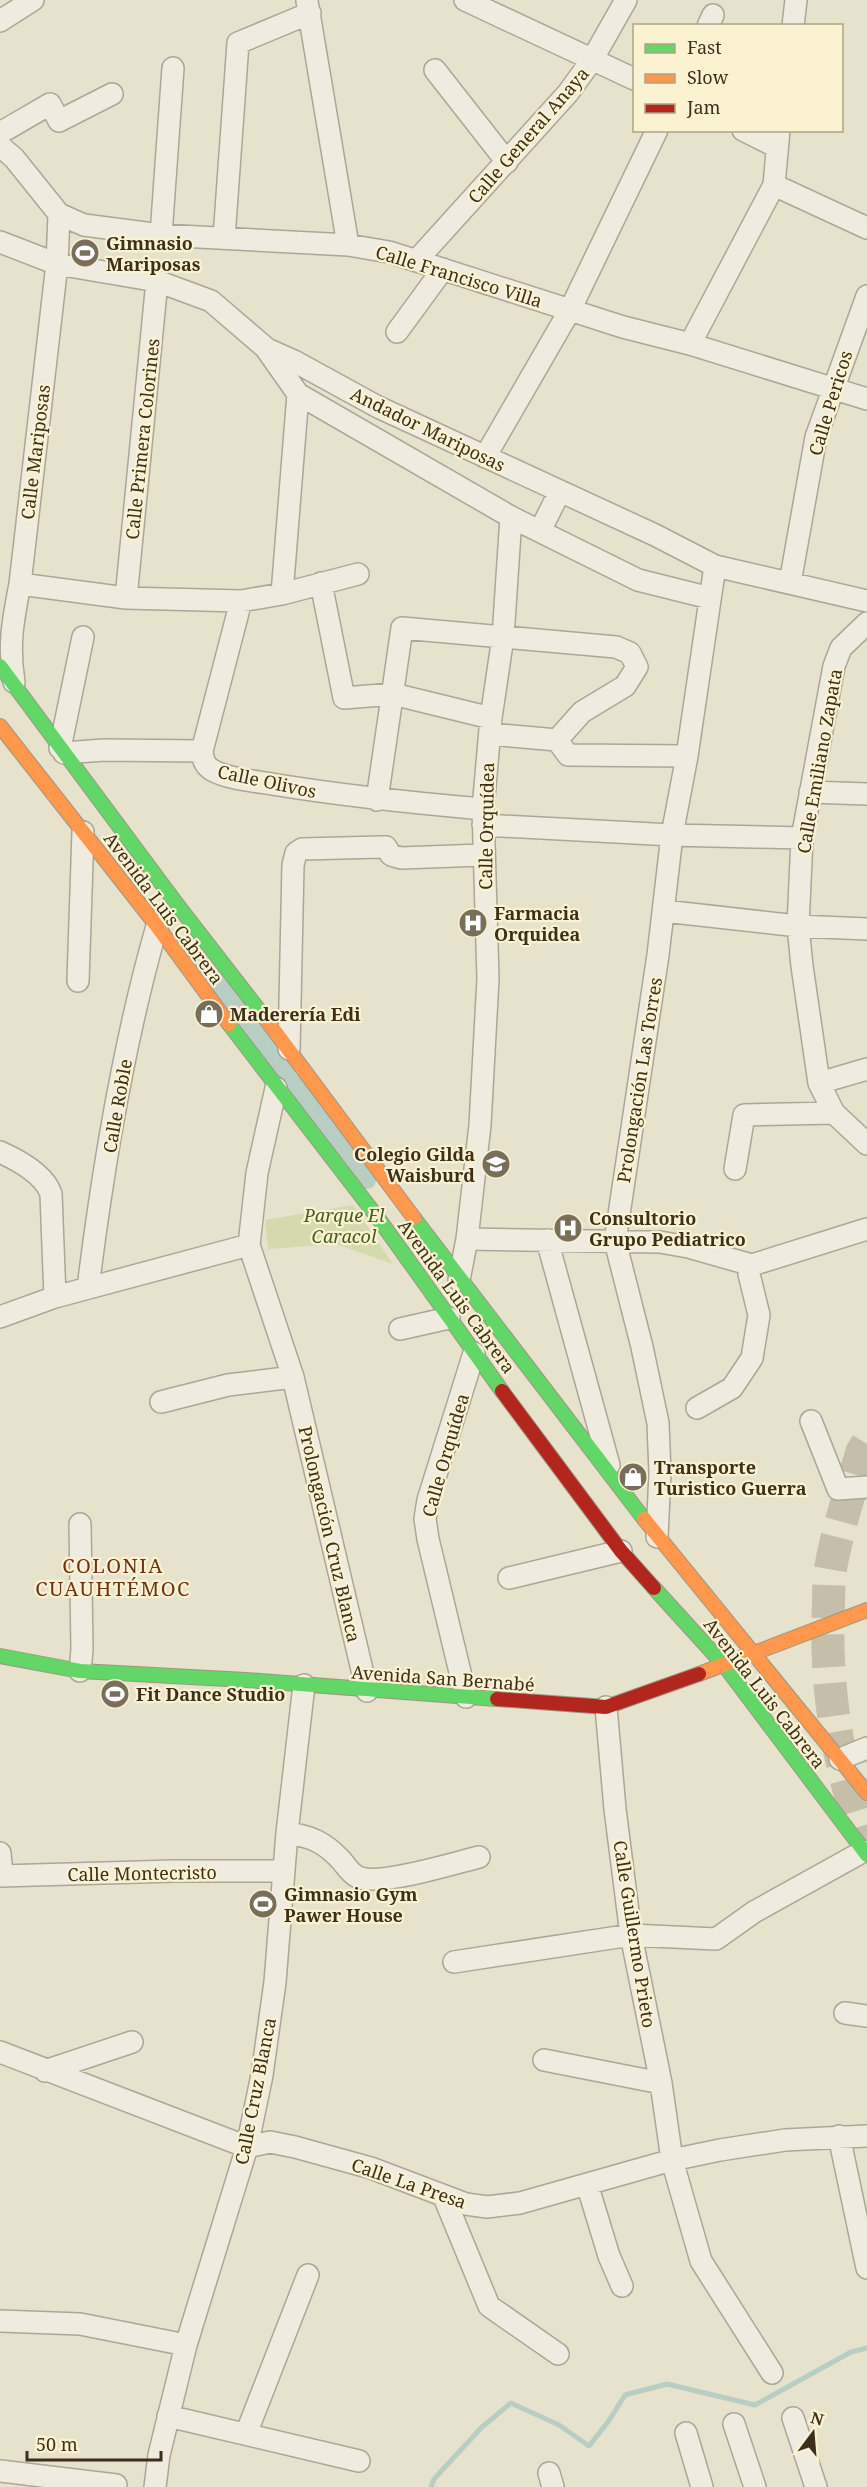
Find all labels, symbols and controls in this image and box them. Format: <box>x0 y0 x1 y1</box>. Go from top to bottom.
legend <box>633 24 843 132</box>
text: Fast <box>687 35 722 59</box>
street label: Calle General Anaya <box>462 62 594 208</box>
text: Slow <box>687 65 729 89</box>
text: Jam <box>686 95 721 119</box>
place label: Gimnasio Mariposas <box>106 231 201 276</box>
sports icon: Gimnasio Mariposas <box>69 237 101 269</box>
street label: Calle Francisco Villa <box>373 239 545 313</box>
street label: Calle Primera Colorines <box>119 337 165 541</box>
street label: Calle Pericos <box>803 347 857 459</box>
street label: Andador Mariposas <box>347 381 509 477</box>
street label: Calle Mariposas <box>15 383 55 521</box>
street label: Calle Emiliano Zapata <box>791 667 847 855</box>
street label: Calle Olivos <box>215 759 319 803</box>
street label: Calle Orquídea <box>473 762 499 890</box>
street label: Avenida Luis Cabrera <box>99 827 229 989</box>
place label: Farmacia Orquidea <box>494 901 581 946</box>
hospital icon: Farmacia Orquidea <box>457 907 489 939</box>
street label: Prolongación Las Torres <box>611 976 667 1184</box>
shop icon: Maderería Edi <box>193 998 225 1030</box>
place label: Maderería Edi <box>230 1002 361 1026</box>
street label: Calle Roble <box>97 1057 137 1155</box>
place label: Colegio Gilda Waisburd <box>354 1142 475 1187</box>
school or university icon: Colegio Gilda Waisburd <box>480 1148 512 1180</box>
park label: Parque El Caracol <box>303 1203 385 1248</box>
place label: Consultorio Grupo Pediatrico <box>589 1206 746 1251</box>
hospital icon: Consultorio Grupo Pediatrico <box>552 1212 584 1244</box>
street label: Avenida Luis Cabrera <box>393 1214 521 1378</box>
street label: Calle Orquídea <box>416 1390 474 1520</box>
street label: Prolongación Cruz Blanca <box>293 1423 367 1645</box>
place label: Transporte Turistico Guerra <box>654 1455 807 1500</box>
shop icon: Transporte Turistico Guerra <box>617 1461 649 1493</box>
district label: COLONIA CUAUHTÉMOC <box>35 1552 191 1602</box>
street label: Avenida Luis Cabrera <box>699 1613 831 1773</box>
street label: Avenida San Bernabé <box>351 1660 535 1696</box>
sports icon: Fit Dance Studio <box>99 1678 131 1710</box>
place label: Fit Dance Studio <box>136 1682 285 1706</box>
street label: Calle Guillermo Prieto <box>608 1839 662 2029</box>
street label: Calle Montecristo <box>67 1860 217 1886</box>
place label: Gimnasio Gym Pawer House <box>284 1882 418 1927</box>
sports icon: Gimnasio Gym Pawer House <box>247 1888 279 1920</box>
street label: Calle Cruz Blanca <box>229 2015 281 2167</box>
street label: Calle La Presa <box>348 2152 470 2214</box>
north arrow <box>783 2403 843 2463</box>
text: N <box>808 2406 827 2431</box>
scale bar <box>27 2424 160 2462</box>
text: 50 m <box>36 2432 78 2456</box>

